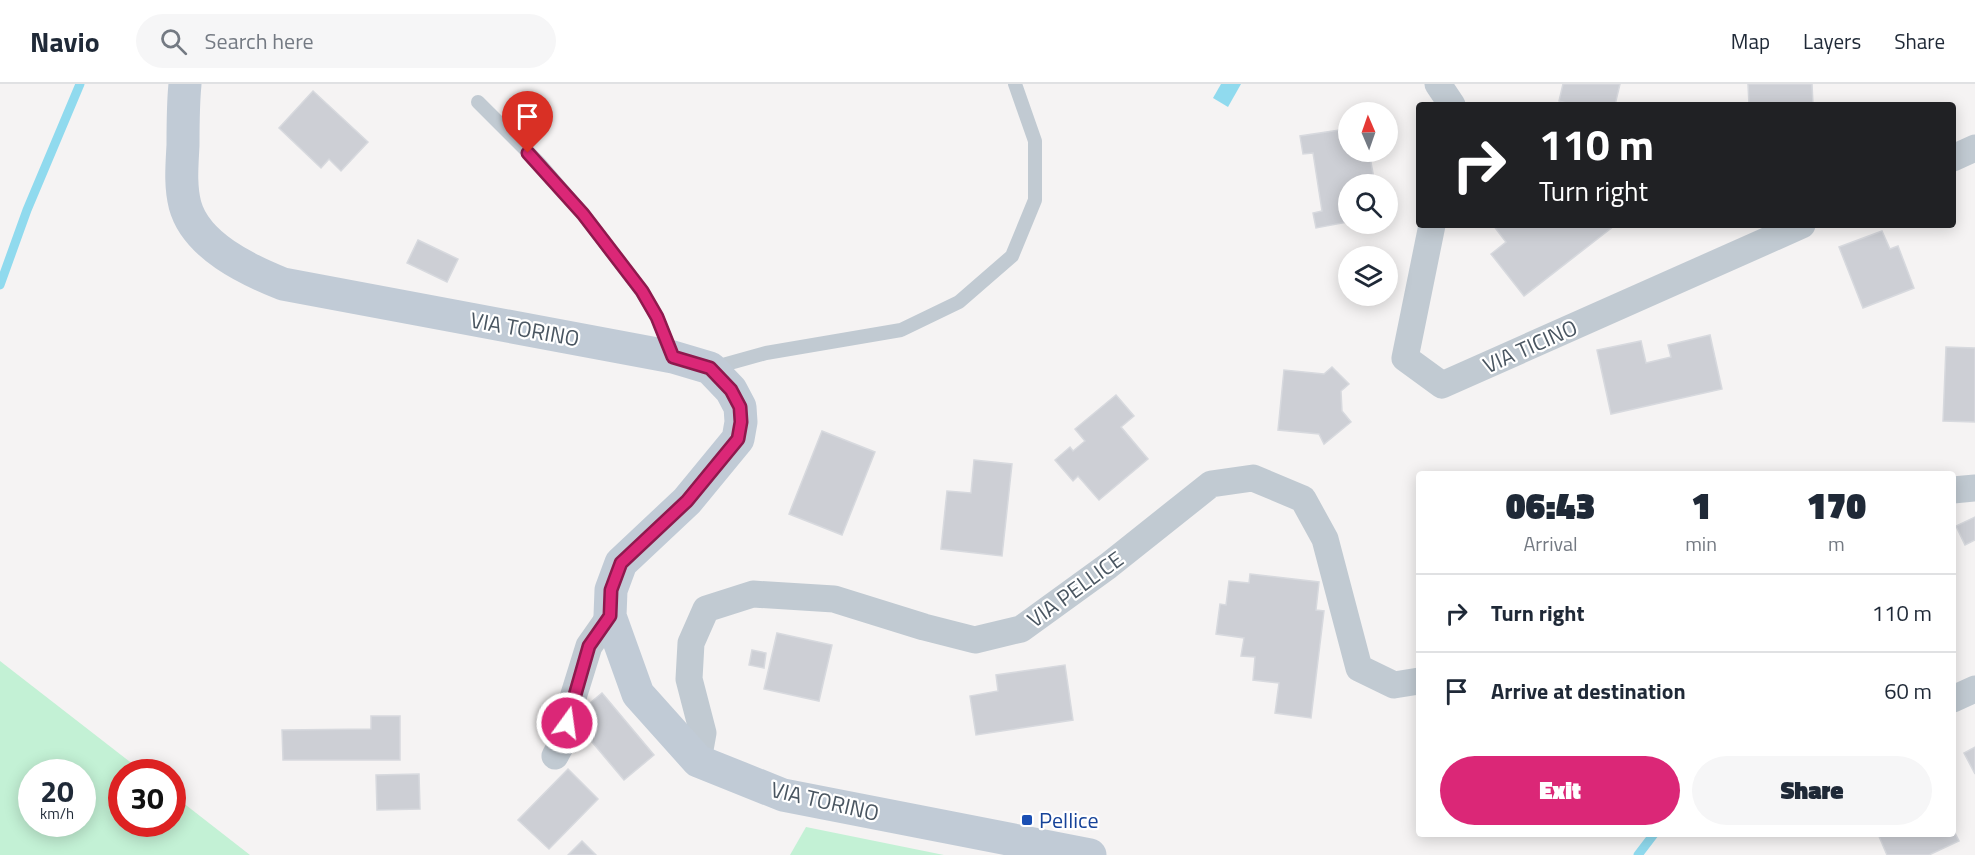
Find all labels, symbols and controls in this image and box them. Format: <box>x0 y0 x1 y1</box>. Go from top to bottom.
search box <box>136 14 556 68</box>
text: Navio <box>30 20 100 63</box>
text: Search here <box>205 24 314 58</box>
icon: search <box>157 25 190 58</box>
text: Map <box>1731 25 1770 57</box>
text: Layers <box>1803 25 1861 57</box>
text: Share <box>1894 25 1945 57</box>
pin <box>502 91 553 153</box>
icon: arrive <box>511 100 544 133</box>
north arrow <box>1338 102 1398 162</box>
map controls <box>1338 102 1398 306</box>
text: 110 m <box>1539 112 1654 176</box>
icon: right <box>1440 126 1518 204</box>
text: Turn right <box>1539 170 1648 211</box>
button: search <box>1338 174 1398 234</box>
button: layers <box>1338 246 1398 306</box>
street label: VIA TORINO <box>468 303 582 355</box>
street label: VIA TICINO <box>1477 310 1583 382</box>
text: 06:43 <box>1506 478 1595 533</box>
text: 1 <box>1691 478 1711 533</box>
text: 170 <box>1807 478 1866 533</box>
text: Arrival <box>1523 528 1578 559</box>
text: min <box>1685 528 1717 559</box>
text: m <box>1828 528 1845 559</box>
street label: VIA PELLICE <box>1020 542 1130 636</box>
text: Turn right <box>1491 596 1585 630</box>
text: 110 m <box>1872 596 1932 630</box>
icon: right <box>1440 597 1473 630</box>
text: Arrive at destination <box>1491 674 1686 708</box>
text: 60 m <box>1884 674 1932 708</box>
icon: arrive <box>1440 675 1473 708</box>
position arrow <box>535 691 599 755</box>
button: Exit <box>1440 756 1680 825</box>
button: Share <box>1692 756 1932 825</box>
speed limit sign: 30 <box>108 759 186 837</box>
text: 20 <box>40 768 74 814</box>
street label: VIA TORINO <box>767 772 883 830</box>
text: km/h <box>40 802 74 825</box>
place label: Pellice <box>1039 803 1099 837</box>
marker: Pellice <box>1020 813 1034 827</box>

